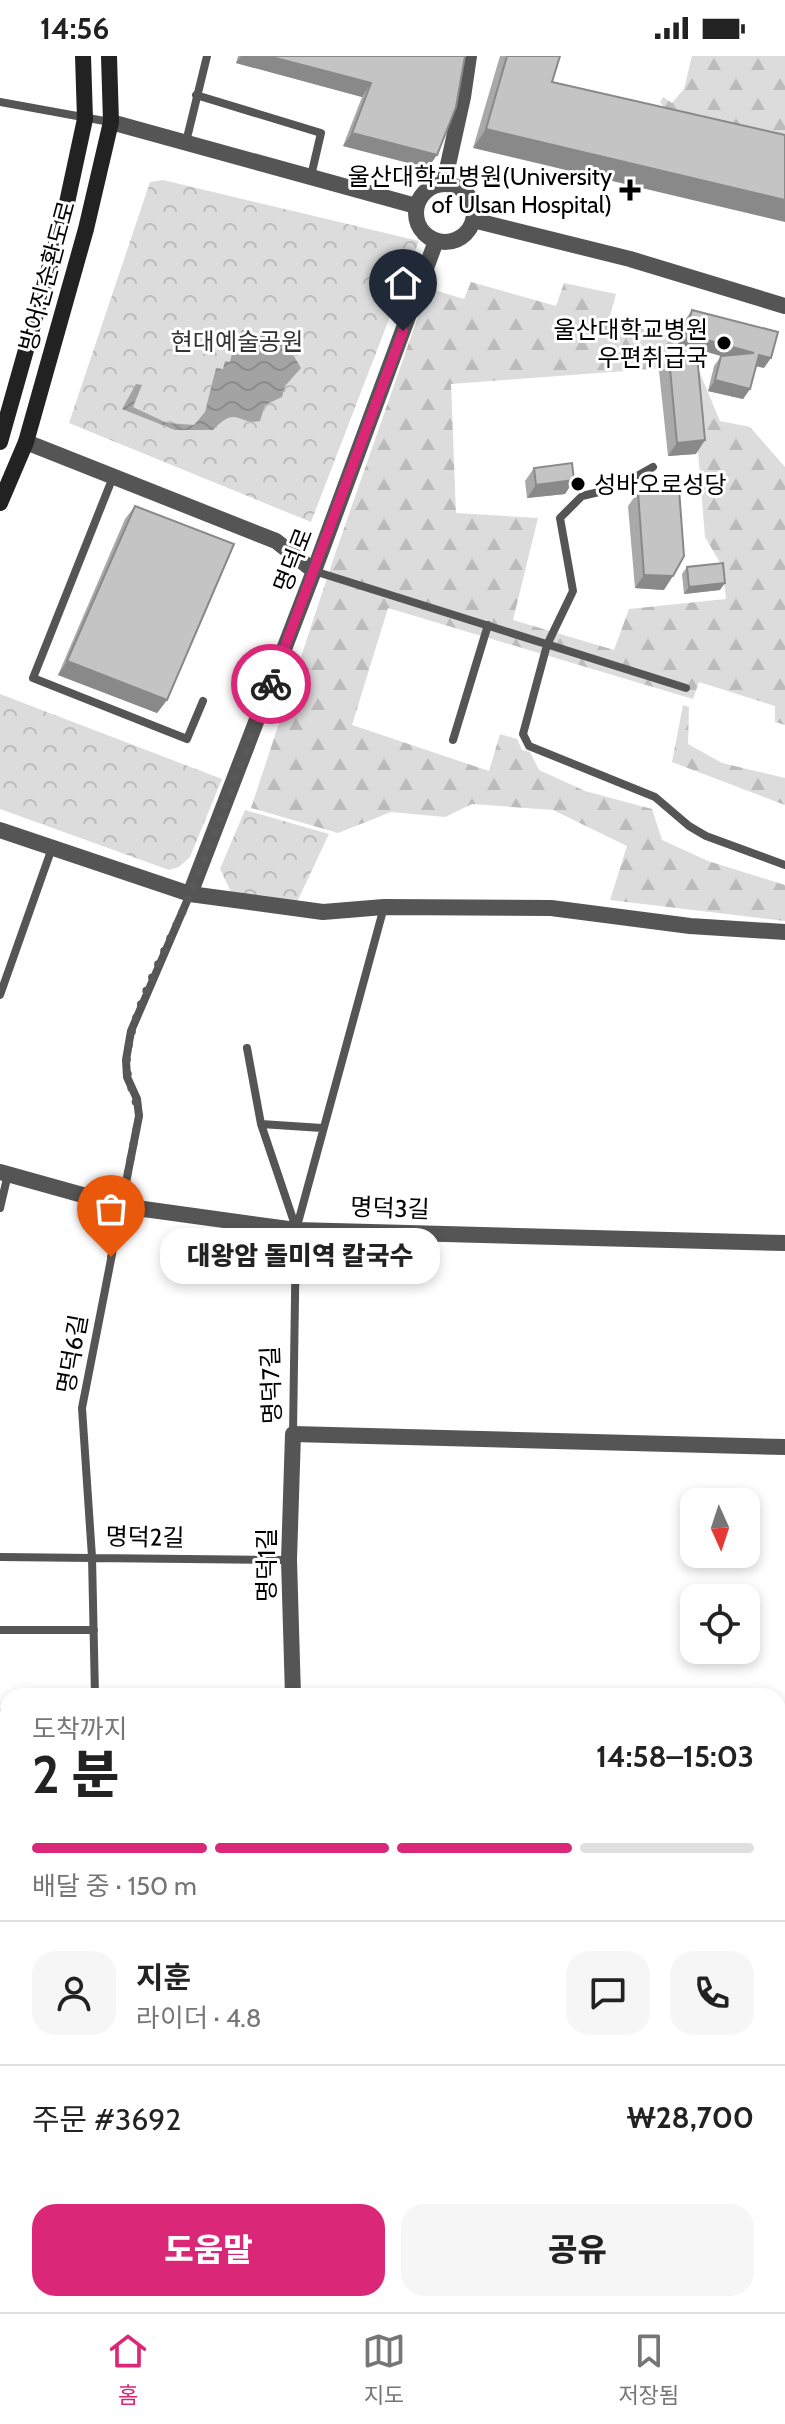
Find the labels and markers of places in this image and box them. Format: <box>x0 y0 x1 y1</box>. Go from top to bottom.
place label: 울산대학교병원(University of Ulsan Hospital) <box>348 162 612 219</box>
marker: 울산대학교병원(University of Ulsan Hospital) <box>619 179 641 201</box>
pin <box>369 249 437 331</box>
place label: 울산대학교병원 우편취급국 <box>553 315 708 372</box>
marker: 울산대학교병원 우편취급국 <box>715 334 733 352</box>
place label: 성바오로성당 <box>594 470 726 499</box>
marker: 성바오로성당 <box>569 475 587 493</box>
pin <box>77 1175 145 1257</box>
callout: 대왕암 돌미역 칼국수 <box>159 1229 439 1285</box>

